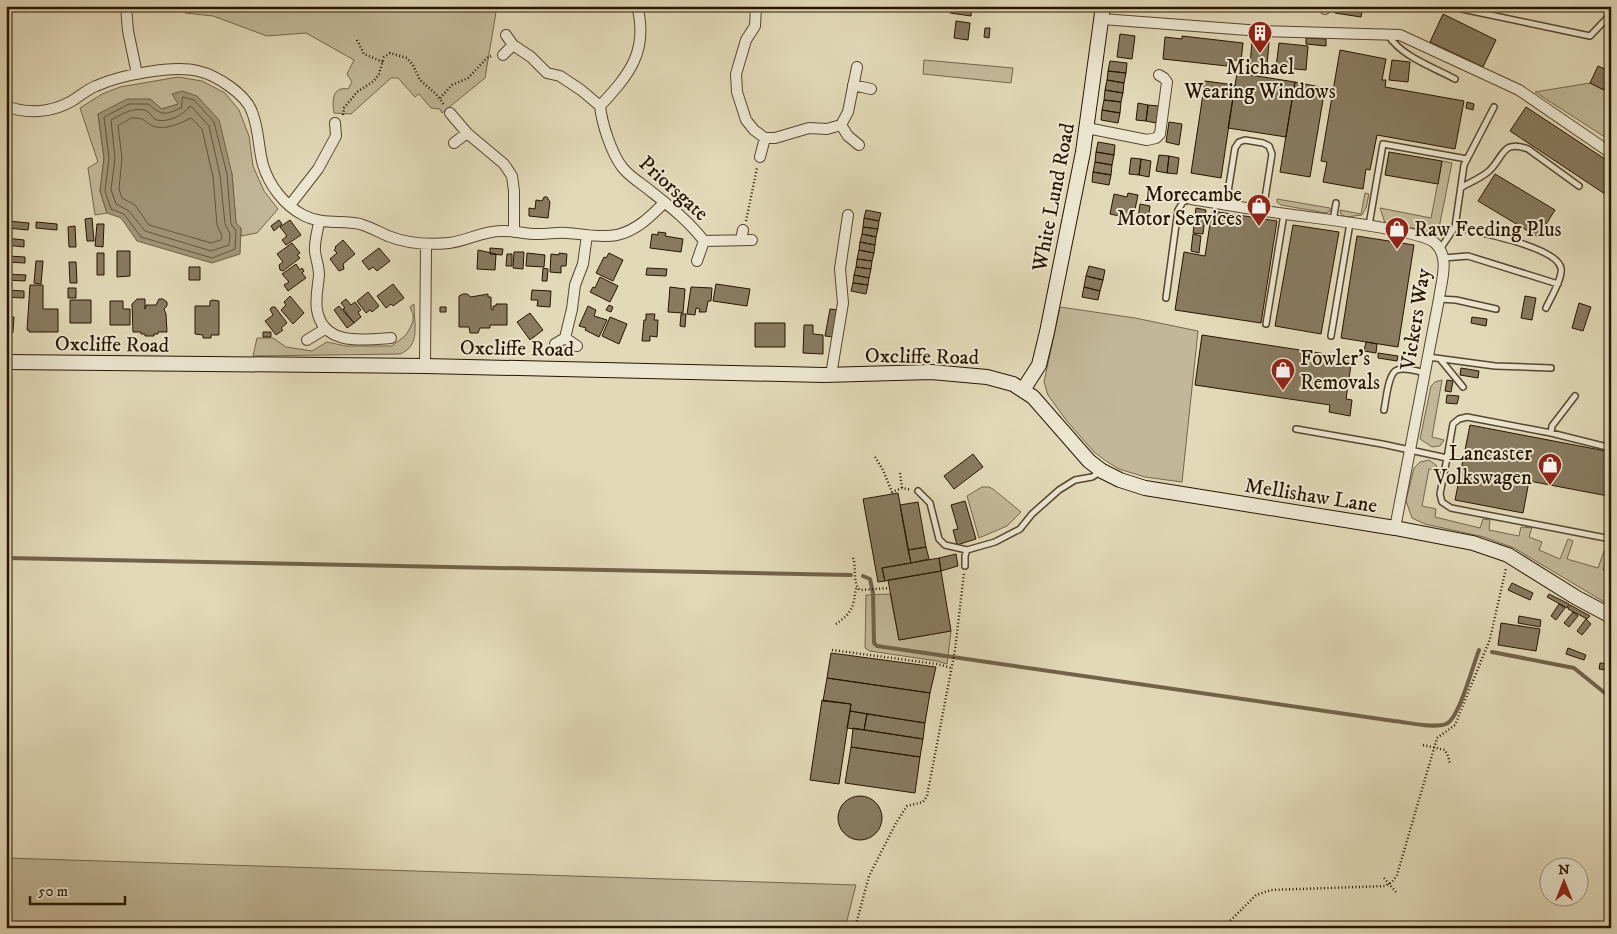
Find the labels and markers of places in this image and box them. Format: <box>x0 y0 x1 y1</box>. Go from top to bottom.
building icon: Michael Wearing Windows <box>1247 20 1273 54</box>
place label: Michael Wearing Windows <box>1183 55 1336 105</box>
place label: Morecambe Motor Services <box>1116 182 1242 232</box>
shop icon: Morecambe Motor Services <box>1246 193 1272 227</box>
shop icon: Raw Feeding Plus <box>1384 216 1410 250</box>
place label: Raw Feeding Plus <box>1414 217 1562 243</box>
place label: Fowler's Removals <box>1300 346 1380 396</box>
shop icon: Fowler's Removals <box>1270 357 1296 391</box>
place label: Lancaster Volkswagen <box>1433 441 1532 491</box>
shop icon: Lancaster Volkswagen <box>1537 452 1563 486</box>

